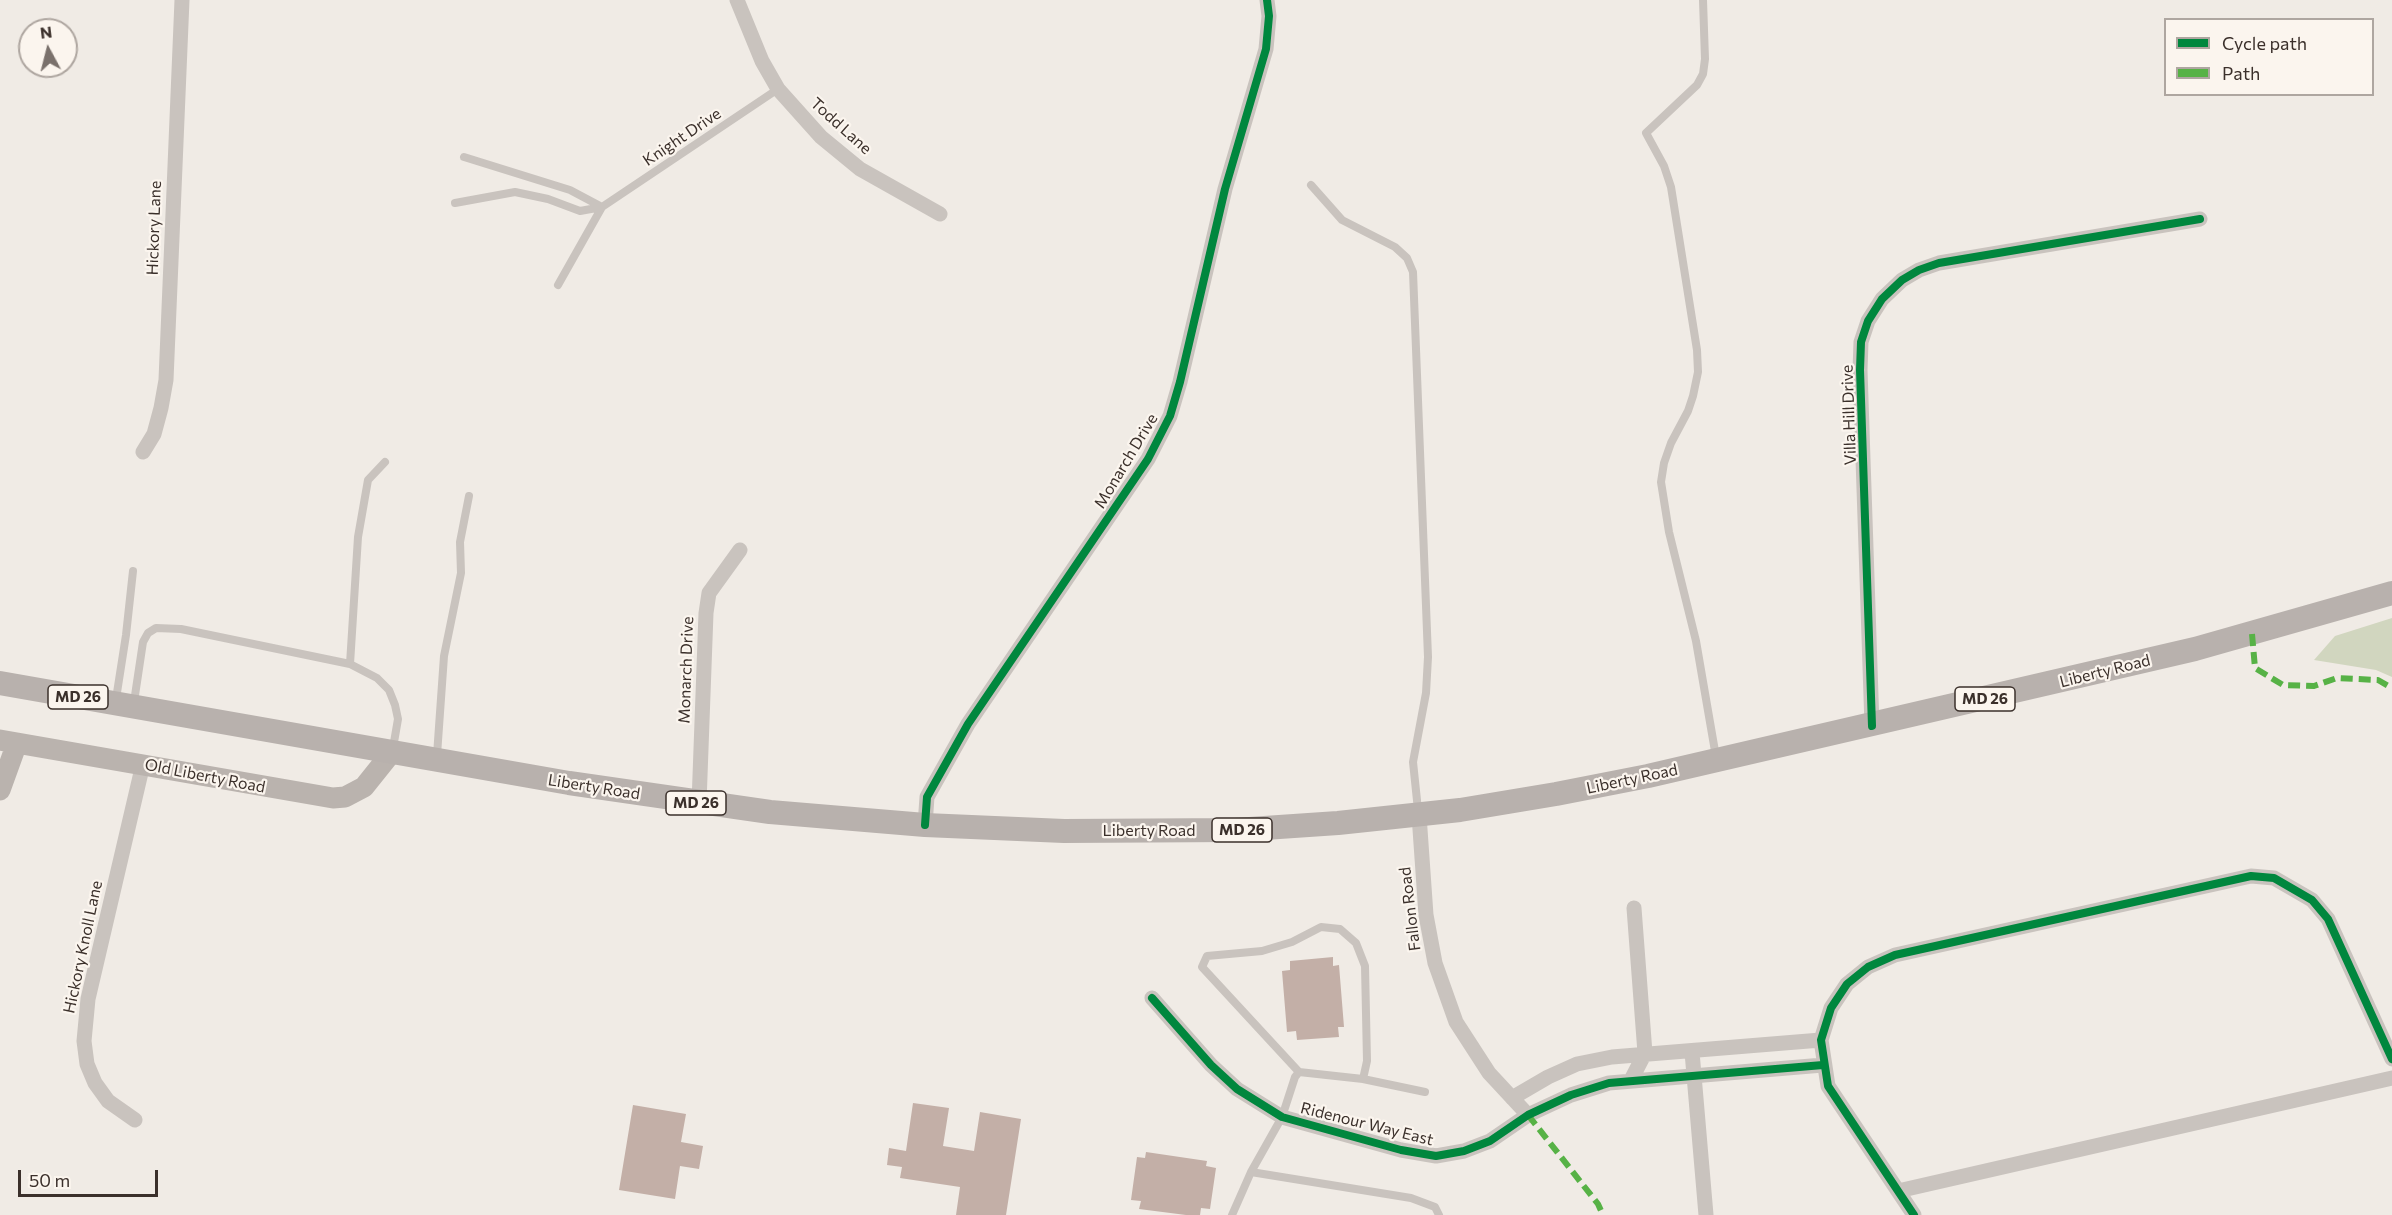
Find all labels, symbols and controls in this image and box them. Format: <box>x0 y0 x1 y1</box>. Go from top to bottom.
north arrow <box>18 18 78 78</box>
legend <box>2164 18 2374 96</box>
text: N <box>39 21 53 42</box>
text: Cycle path <box>2222 32 2307 54</box>
text: Path <box>2222 62 2260 84</box>
street label: Todd Lane <box>807 94 875 158</box>
street label: Knight Drive <box>639 104 725 170</box>
street label: Hickory Lane <box>143 180 165 276</box>
street label: Villa Hill Drive <box>1838 364 1860 466</box>
street label: Monarch Drive <box>1090 410 1162 512</box>
street label: Monarch Drive <box>675 616 697 724</box>
street label: Liberty Road <box>2058 650 2152 692</box>
road number: MD 26 <box>48 685 108 709</box>
road number: MD 26 <box>1955 687 2015 711</box>
street label: Old Liberty Road <box>143 755 267 797</box>
street label: Liberty Road <box>1585 760 1679 798</box>
street label: Liberty Road <box>547 770 641 804</box>
road number: MD 26 <box>666 791 726 815</box>
road number: MD 26 <box>1212 818 1272 842</box>
street label: Liberty Road <box>1103 821 1195 841</box>
street label: Fallon Road <box>1395 866 1425 952</box>
street label: Hickory Knoll Lane <box>60 879 106 1015</box>
street label: Ridenour Way East <box>1299 1098 1435 1150</box>
scale bar <box>21 1158 160 1196</box>
text: 50 m <box>29 1169 70 1191</box>

